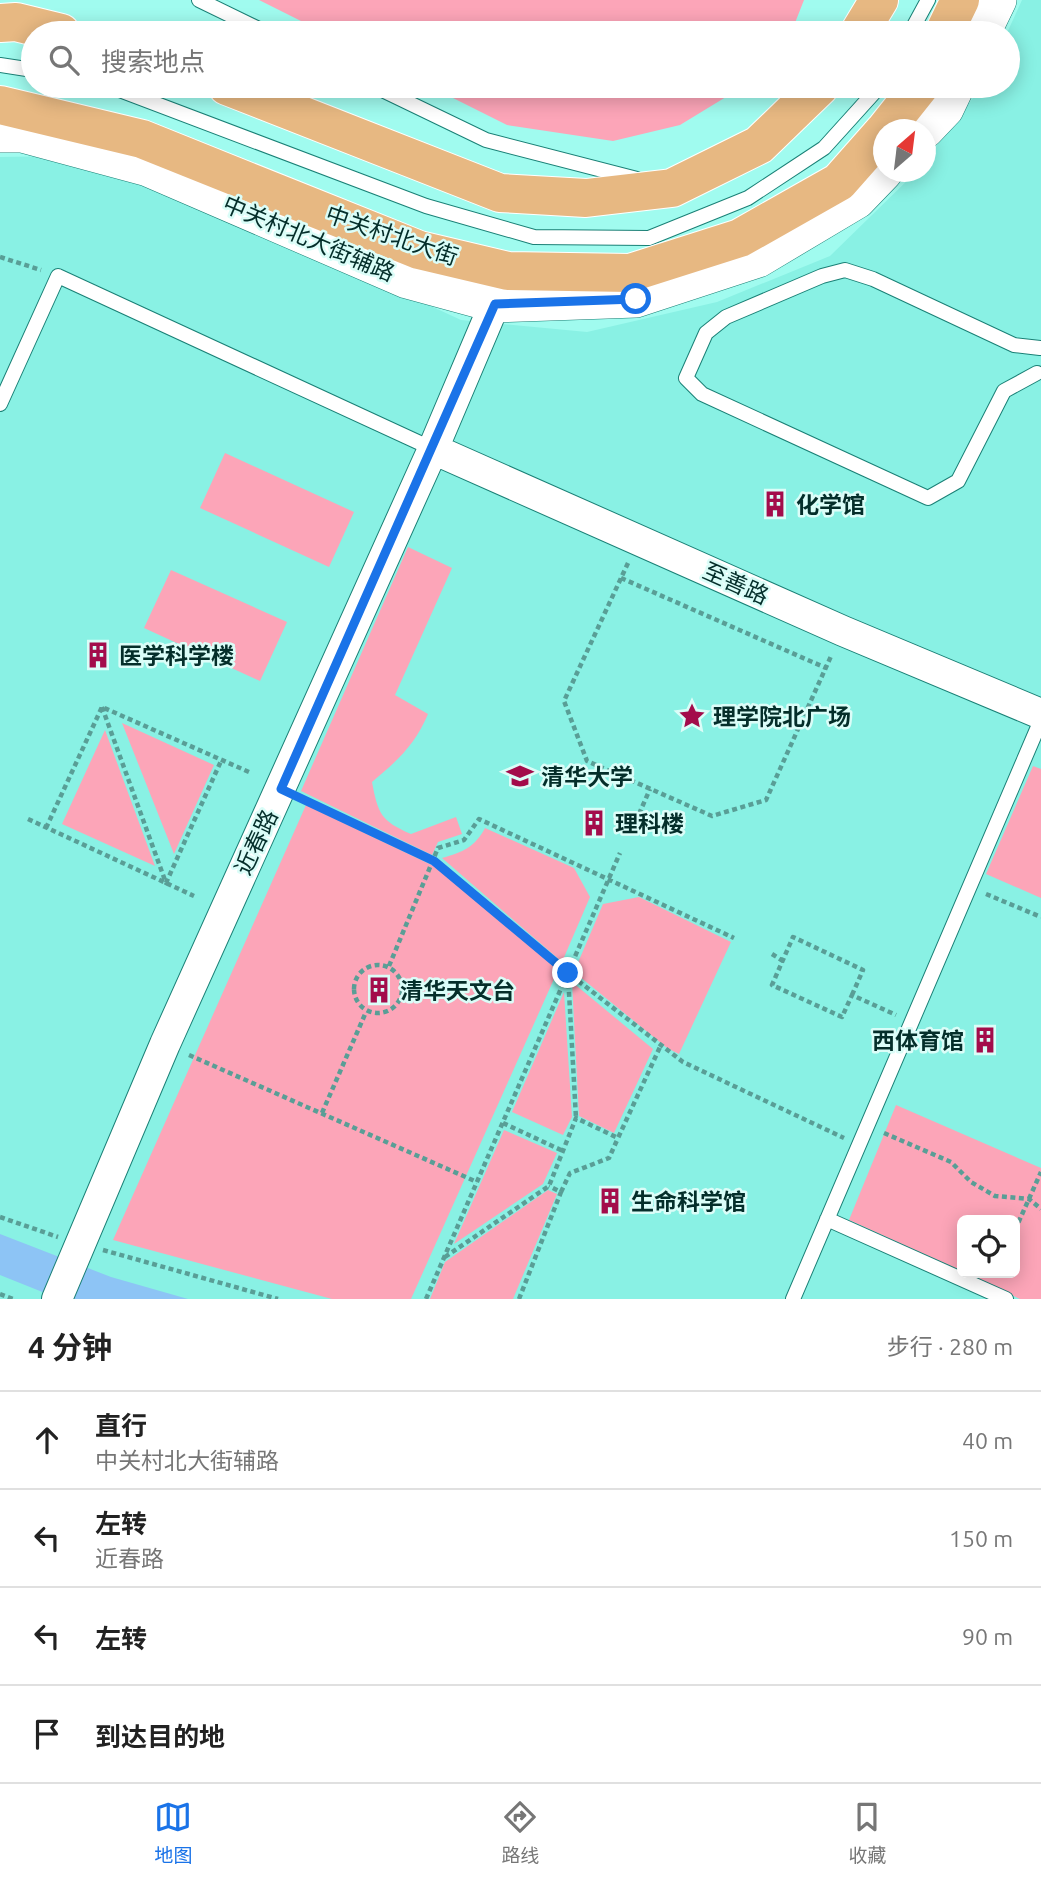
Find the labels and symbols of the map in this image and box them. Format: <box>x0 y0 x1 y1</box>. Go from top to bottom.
north arrow <box>873 119 936 182</box>
street label: 中关村北大街辅路 <box>219 191 399 285</box>
street label: 中关村北大街 <box>323 201 461 269</box>
route start <box>620 283 651 314</box>
building icon: 化学馆 <box>760 489 790 519</box>
place label: 化学馆 <box>796 492 865 517</box>
street label: 至善路 <box>699 558 773 608</box>
building icon: 医学科学楼 <box>83 640 113 670</box>
place label: 医学科学楼 <box>119 643 234 668</box>
place icon: 理学院北广场 <box>677 701 707 731</box>
place label: 理学院北广场 <box>713 704 851 729</box>
school or university icon: 清华大学 <box>505 761 535 791</box>
place label: 清华大学 <box>541 764 633 789</box>
street label: 近春路 <box>230 805 282 879</box>
building icon: 理科楼 <box>579 808 609 838</box>
place label: 理科楼 <box>615 811 684 836</box>
route end <box>552 957 583 988</box>
building icon: 清华天文台 <box>364 975 394 1005</box>
place label: 清华天文台 <box>400 978 515 1003</box>
building icon: 西体育馆 <box>970 1025 1000 1055</box>
place label: 西体育馆 <box>872 1028 964 1053</box>
building icon: 生命科学馆 <box>595 1186 625 1216</box>
place label: 生命科学馆 <box>631 1189 746 1214</box>

